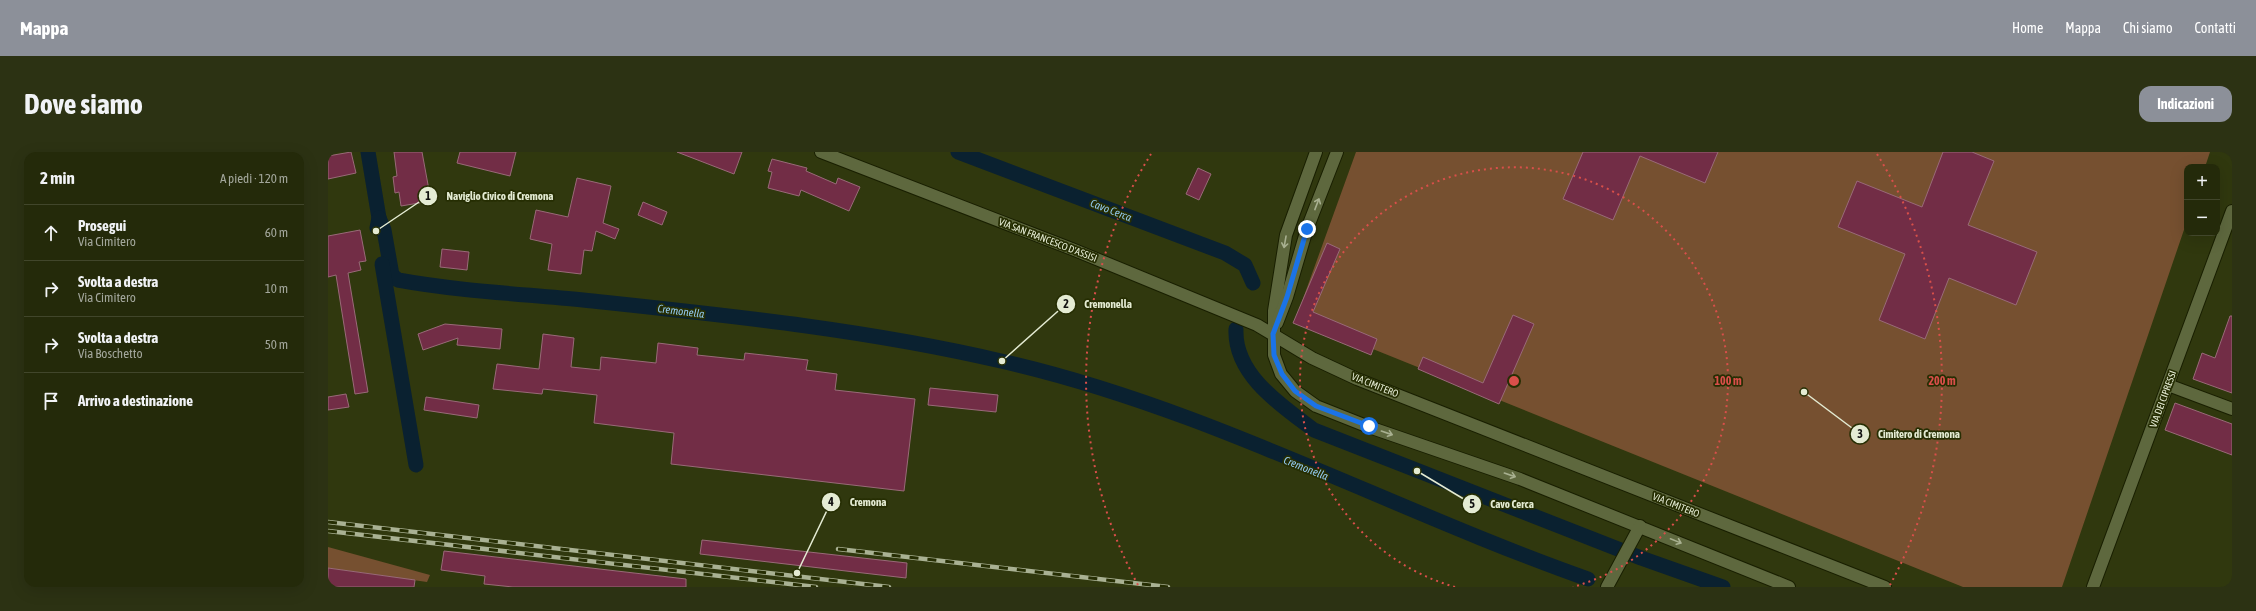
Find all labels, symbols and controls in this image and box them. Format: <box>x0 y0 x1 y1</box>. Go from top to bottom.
text: Mappa <box>20 17 68 39</box>
text: Home <box>2012 20 2043 36</box>
text: Mappa <box>2065 20 2101 36</box>
text: Chi siamo <box>2123 20 2173 36</box>
text: Contatti <box>2195 20 2236 36</box>
button: Indicazioni <box>2139 86 2232 122</box>
text: Dove siamo <box>24 88 143 120</box>
map controls <box>2184 164 2220 236</box>
button: + <box>2184 164 2220 200</box>
text: 2 min <box>40 168 75 188</box>
text: A piedi · 120 m <box>220 171 288 186</box>
callout: Naviglio Civico di Cremona <box>418 185 561 208</box>
text: 1 <box>425 189 431 203</box>
text: Naviglio Civico di Cremona <box>447 190 553 202</box>
water label: Cavo Cerca <box>1089 197 1133 223</box>
one-way arrow <box>1313 199 1321 211</box>
button: − <box>2184 200 2220 236</box>
street label: VIA SAN FRANCESCO D'ASSISI <box>997 216 1099 264</box>
text: Prosegui <box>78 217 126 234</box>
route end <box>1298 220 1316 238</box>
icon: ahead <box>40 222 62 244</box>
text: 60 m <box>265 225 288 240</box>
text: Via Cimitero <box>78 234 136 249</box>
one-way arrow <box>1281 235 1289 248</box>
text: Svolta a destra <box>78 273 158 290</box>
icon: right <box>40 278 62 300</box>
text: 10 m <box>265 281 288 296</box>
text: Via Cimitero <box>78 290 136 305</box>
callout: Cremonella <box>1056 292 1140 315</box>
text: 2 <box>1063 297 1069 311</box>
text: Cremonella <box>1084 298 1132 310</box>
water label: Cremonella <box>657 302 705 320</box>
text: Svolta a destra <box>78 329 158 346</box>
icon: right <box>40 334 62 356</box>
text: 50 m <box>265 337 288 352</box>
text: Via Boschetto <box>78 346 143 361</box>
street label: VIA DEI CIPRESSI <box>2148 369 2178 429</box>
street label: VIA CIMITERO <box>1350 371 1400 399</box>
centre of rings <box>1507 374 1521 388</box>
text: 100 m <box>1714 374 1742 388</box>
text: 200 m <box>1928 374 1956 388</box>
icon: arrive <box>40 390 62 412</box>
text: Arrivo a destinazione <box>78 392 193 409</box>
route start <box>1360 417 1378 435</box>
callout: Cimitero di Cremona <box>1850 422 1968 445</box>
text: 3 <box>1857 427 1863 441</box>
text: Cimitero di Cremona <box>1878 428 1960 440</box>
one-way arrow <box>1380 430 1393 437</box>
water label: Cremonella <box>1282 454 1330 482</box>
one-way arrow <box>1503 472 1515 480</box>
callout: Cremona <box>821 491 894 514</box>
street label: VIA CIMITERO <box>1651 491 1701 519</box>
callout: Cavo Cerca <box>1462 492 1542 515</box>
text: 4 <box>827 495 834 509</box>
text: Cremona <box>850 496 886 508</box>
text: 5 <box>1469 497 1475 511</box>
text: Cavo Cerca <box>1490 498 1534 510</box>
one-way arrow <box>1669 538 1681 546</box>

